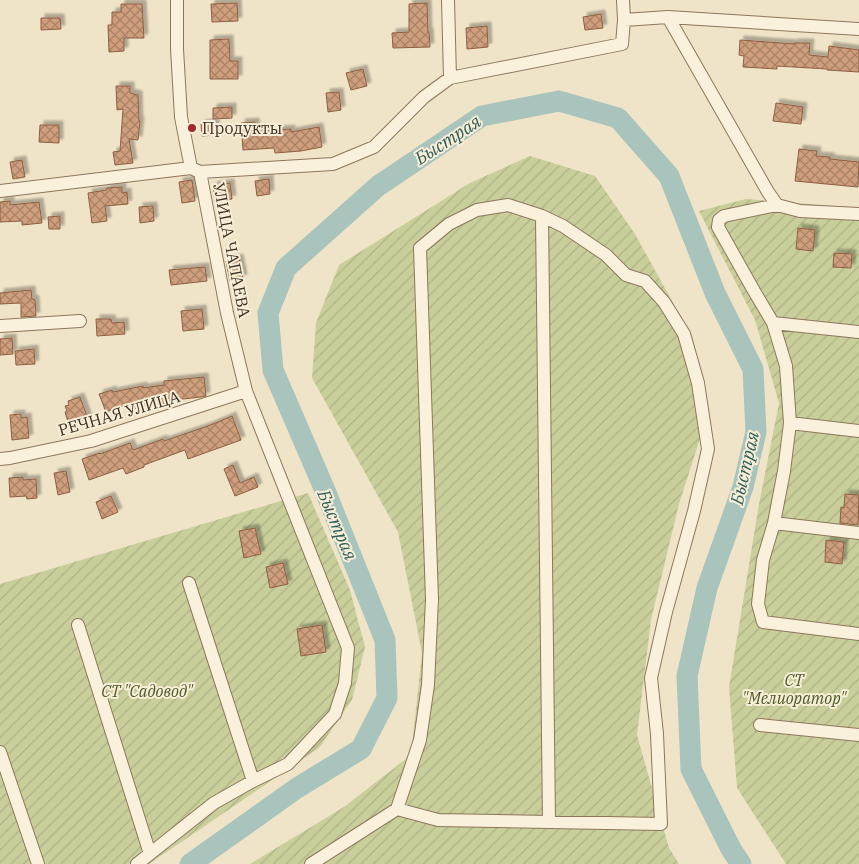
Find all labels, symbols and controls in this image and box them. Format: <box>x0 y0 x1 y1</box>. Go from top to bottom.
water label: Быстрая <box>409 109 486 170</box>
place label: Продукты <box>202 118 282 138</box>
marker: Продукты <box>186 122 198 134</box>
street label: УЛИЦА ЧАПАЕВА <box>209 181 255 319</box>
street label: РЕЧНАЯ УЛИЦА <box>56 386 182 440</box>
water label: Быстрая <box>725 428 764 508</box>
water label: Быстрая <box>312 485 363 564</box>
park label: СТ "Мелиоратор" <box>742 670 848 708</box>
park label: СТ "Садовод" <box>101 681 195 701</box>

